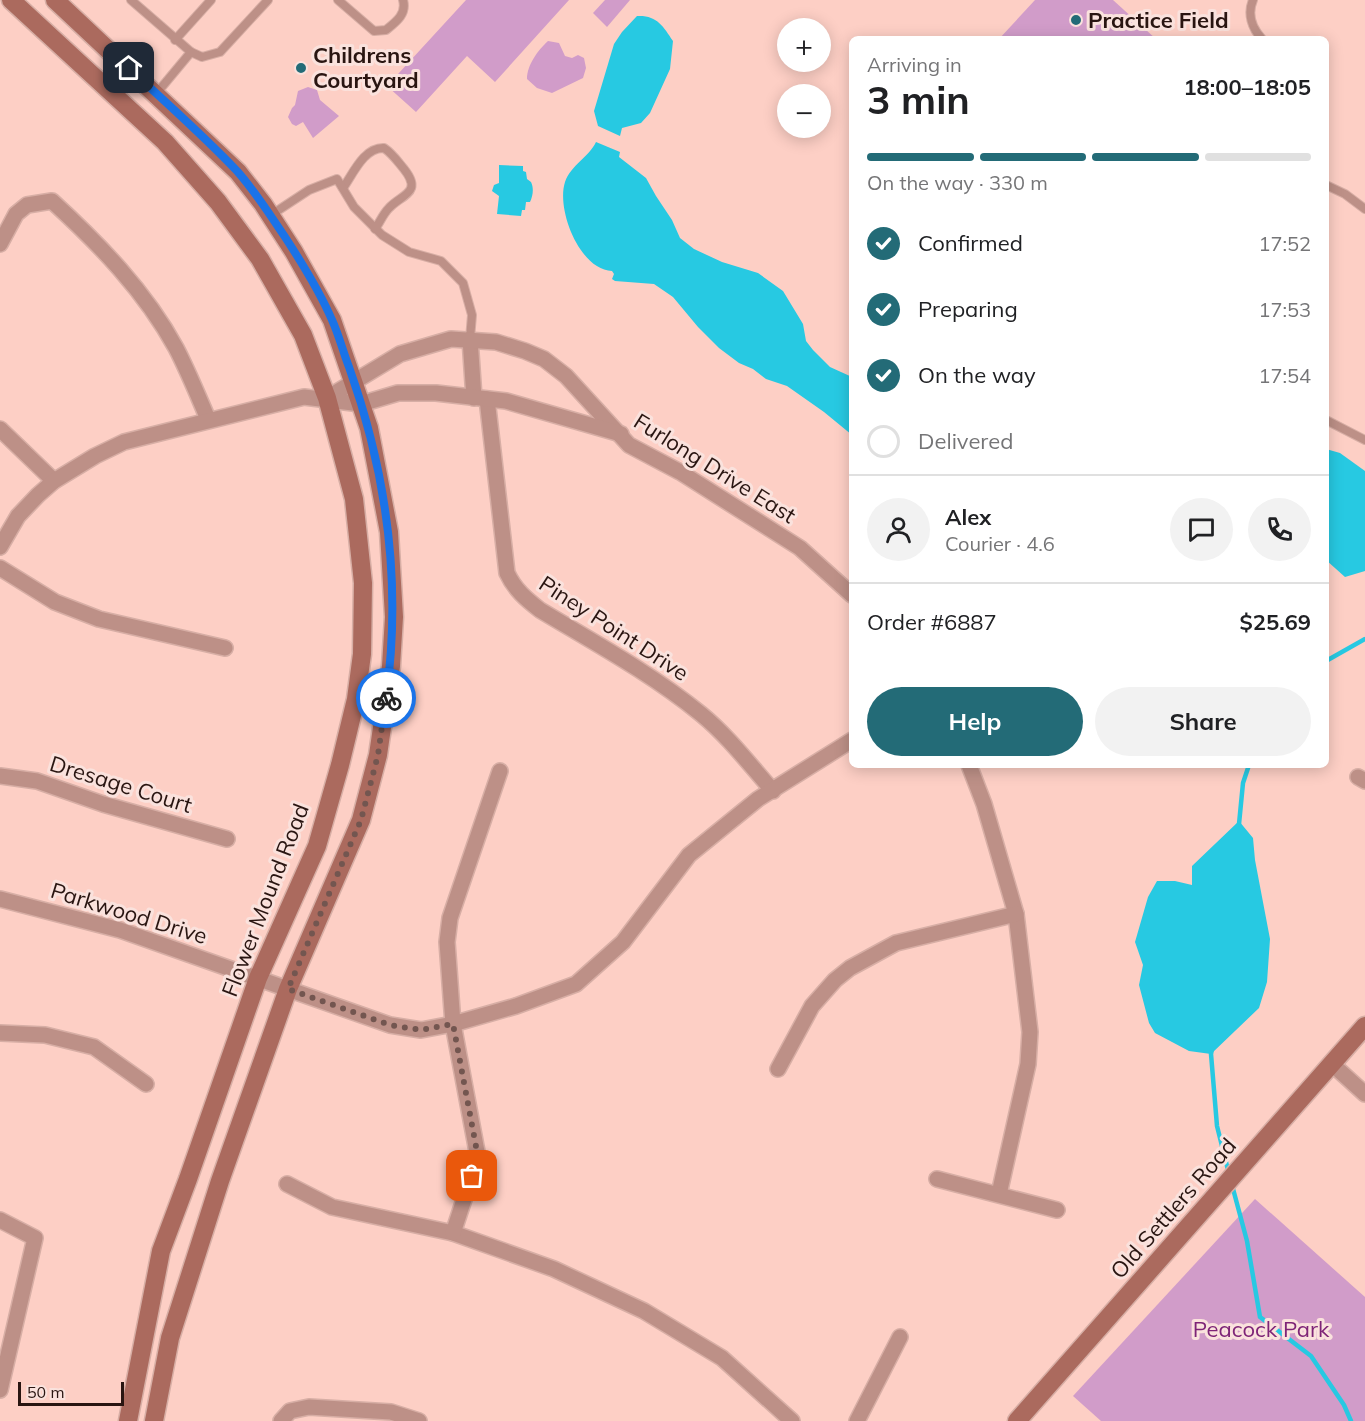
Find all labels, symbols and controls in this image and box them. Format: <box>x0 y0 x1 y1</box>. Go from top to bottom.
place label: Practice Field <box>1088 6 1229 34</box>
marker: Practice Field <box>1069 13 1083 27</box>
map controls <box>777 18 831 138</box>
button: + <box>777 18 831 72</box>
place label: Childrens Courtyard <box>313 41 419 94</box>
pin <box>103 42 154 93</box>
icon: home <box>112 51 145 84</box>
text: Arriving in <box>867 52 962 77</box>
marker: Childrens Courtyard <box>294 61 308 75</box>
text: 18:00–18:05 <box>1183 73 1311 101</box>
text: 3 min <box>867 75 970 124</box>
button: − <box>777 84 831 138</box>
text: On the way · 330 m <box>867 170 1048 195</box>
icon: check <box>867 227 900 260</box>
text: Confirmed <box>918 229 1023 257</box>
text: 17:52 <box>1258 231 1311 256</box>
icon: check <box>867 293 900 326</box>
text: Preparing <box>918 295 1018 323</box>
text: 17:53 <box>1258 297 1311 322</box>
icon: check <box>867 359 900 392</box>
text: On the way <box>918 361 1036 389</box>
text: 17:54 <box>1258 363 1311 388</box>
street label: Furlong Drive East <box>629 407 801 529</box>
text: Delivered <box>918 427 1013 455</box>
button: person <box>867 498 930 561</box>
button: chat <box>1170 498 1233 561</box>
button: phone <box>1248 498 1311 561</box>
text: Alex <box>945 503 991 531</box>
text: Courier · 4.6 <box>945 531 1055 556</box>
street label: Piney Point Drive <box>534 569 694 687</box>
text: Order #6887 <box>867 608 997 636</box>
text: $25.69 <box>1240 608 1311 636</box>
courier <box>356 668 416 728</box>
icon: bike <box>370 682 403 715</box>
button: Help <box>867 687 1083 756</box>
button: Share <box>1095 687 1311 756</box>
street label: Dresage Court <box>47 749 196 819</box>
street label: Flower Mound Road <box>215 799 315 1001</box>
street label: Parkwood Drive <box>47 876 211 950</box>
street label: Old Settlers Road <box>1104 1132 1242 1284</box>
pin <box>446 1150 497 1201</box>
icon: bag <box>455 1159 488 1192</box>
park label: Peacock Park <box>1193 1315 1330 1343</box>
scale bar <box>18 1379 124 1406</box>
text: 50 m <box>27 1382 64 1402</box>

